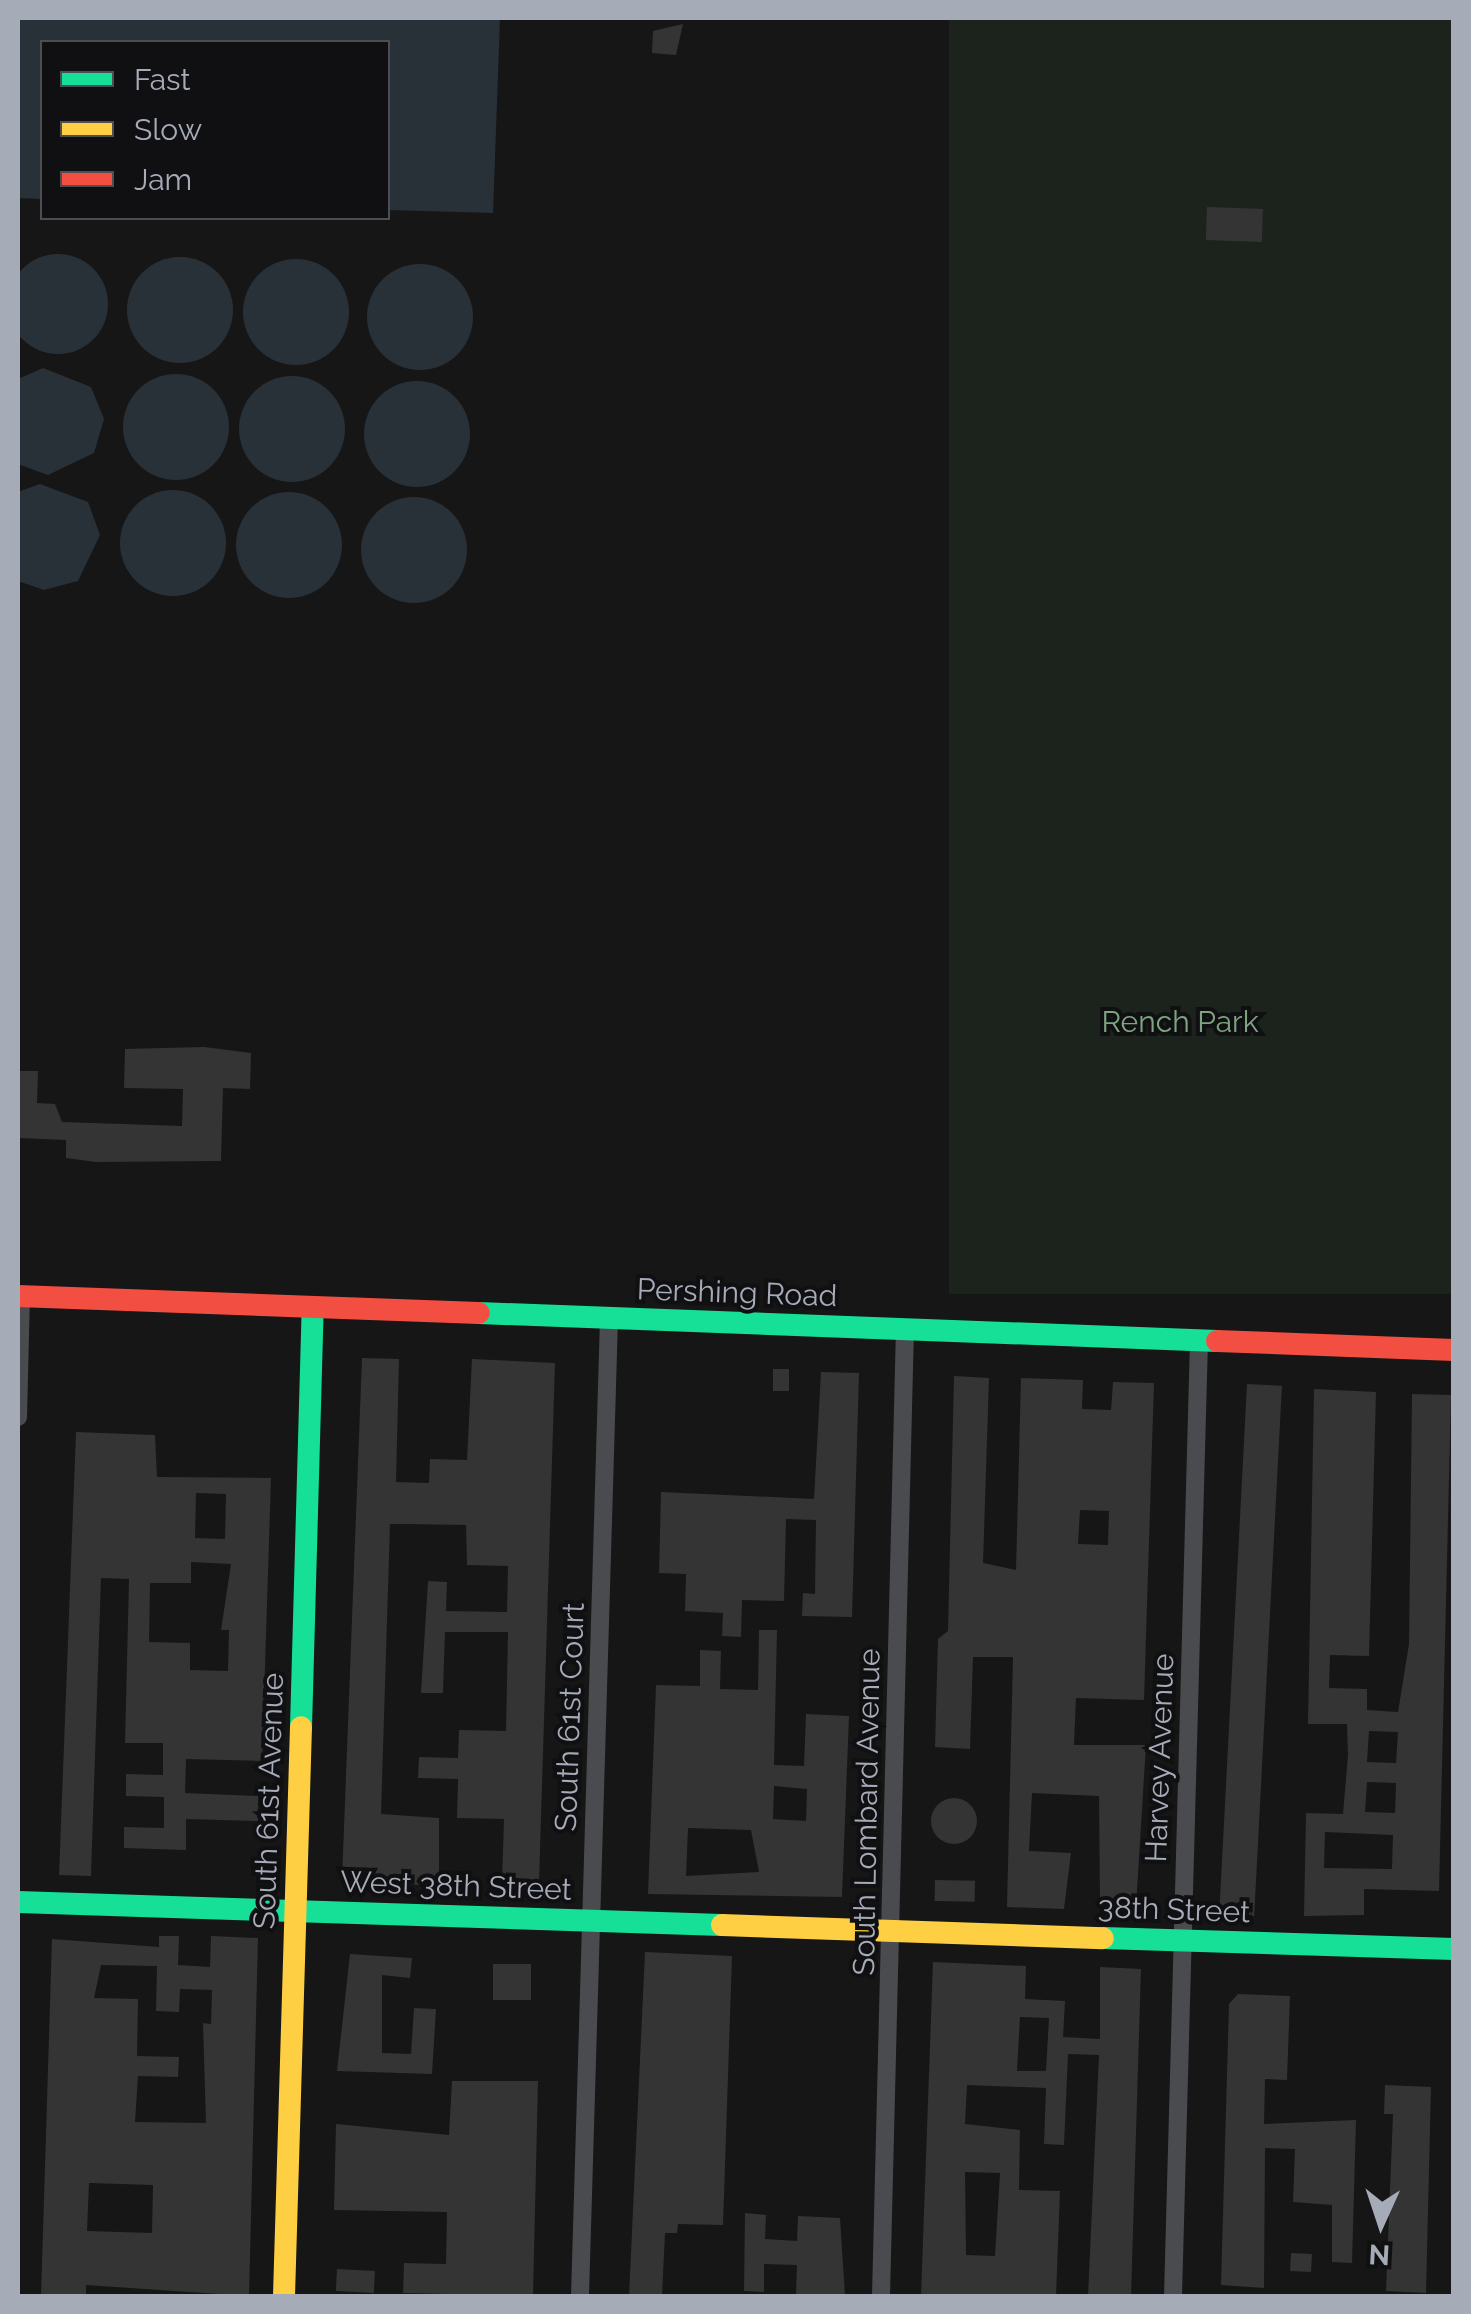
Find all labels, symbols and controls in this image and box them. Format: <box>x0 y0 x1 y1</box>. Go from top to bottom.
legend <box>40 40 390 220</box>
text: Fast <box>134 62 191 97</box>
text: Slow <box>134 112 202 147</box>
text: Jam <box>134 162 192 197</box>
park label: Rench Park <box>1101 1004 1259 1040</box>
street label: Pershing Road <box>636 1272 838 1314</box>
street label: South 61st Court <box>548 1602 592 1832</box>
street label: South Lombard Avenue <box>846 1648 888 1976</box>
street label: Harvey Avenue <box>1138 1652 1182 1864</box>
street label: South 61st Avenue <box>247 1672 291 1930</box>
street label: West 38th Street <box>340 1864 572 1908</box>
street label: 38th Street <box>1097 1889 1251 1931</box>
north arrow <box>1331 2174 1431 2274</box>
text: N <box>1368 2237 1391 2271</box>

